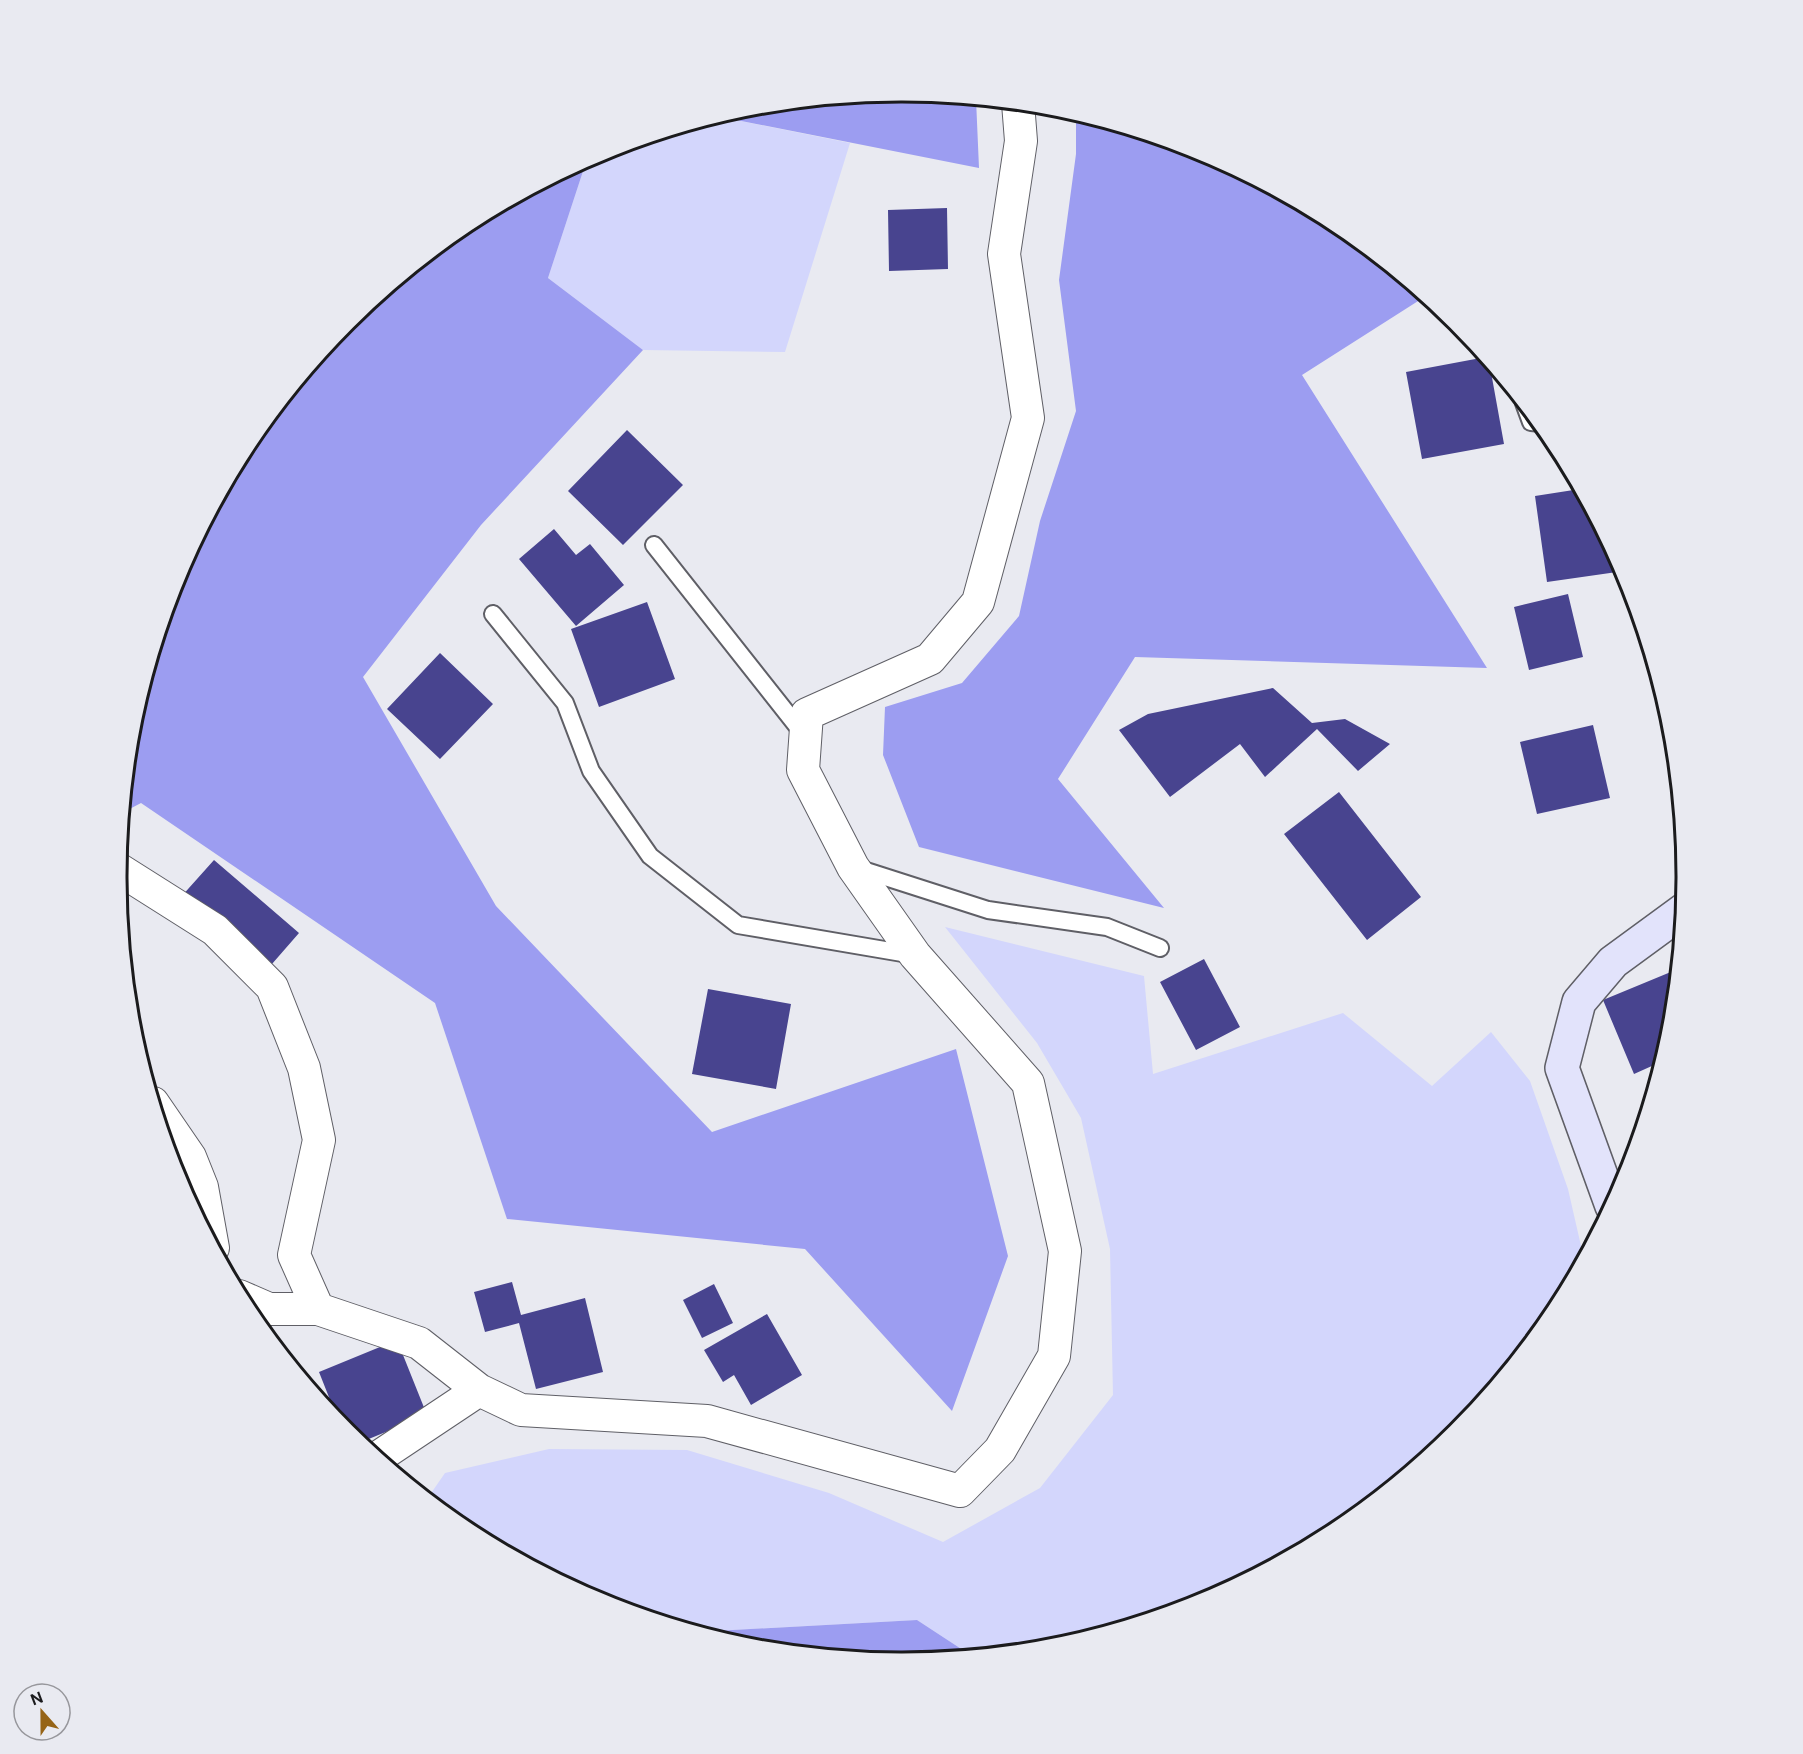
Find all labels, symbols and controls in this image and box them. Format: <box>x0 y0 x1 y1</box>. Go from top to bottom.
north arrow <box>12 1682 72 1742</box>
text: N <box>28 1687 46 1710</box>

